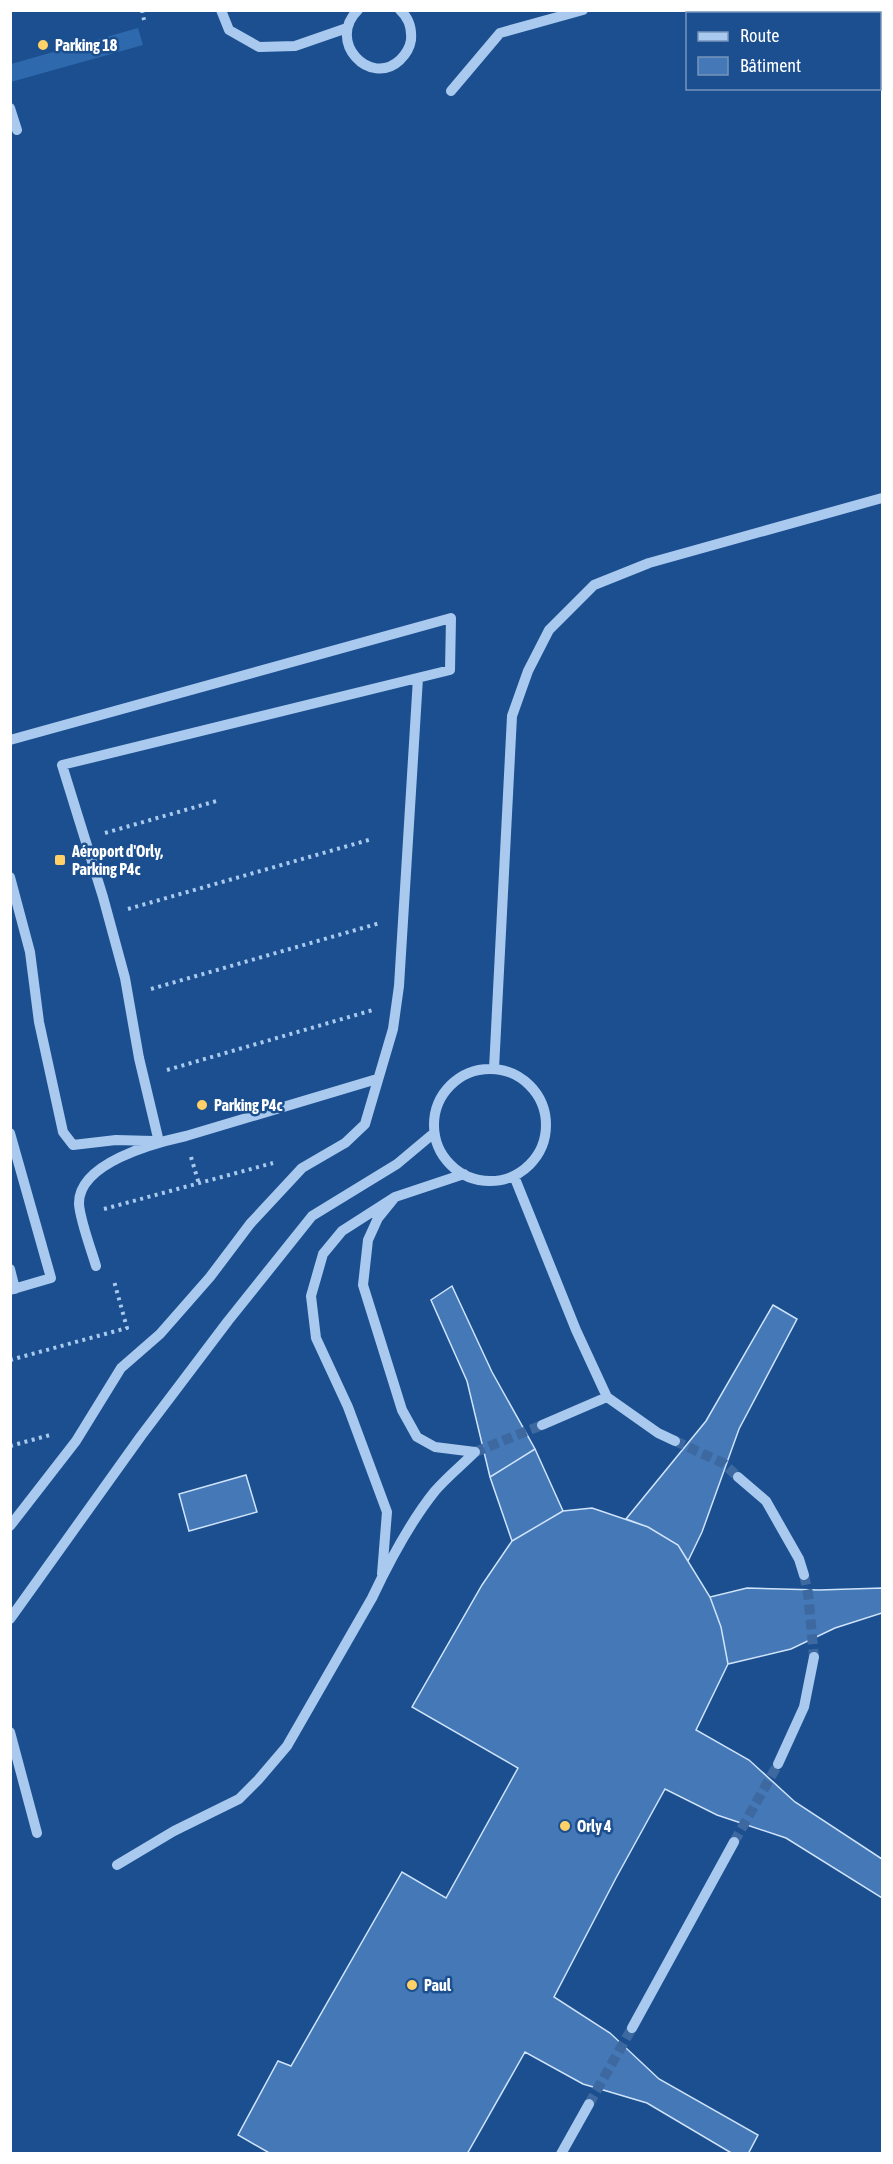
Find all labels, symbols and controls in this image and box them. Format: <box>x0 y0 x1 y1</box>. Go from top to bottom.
legend <box>686 12 881 90</box>
text: Route <box>740 25 779 46</box>
place label: Parking 18 <box>55 36 118 54</box>
marker: Parking 18 <box>36 38 50 52</box>
text: Bâtiment <box>740 55 801 76</box>
place label: Aéroport d'Orly, Parking P4c <box>71 842 163 878</box>
marker: Aéroport d'Orly, Parking P4c <box>53 853 67 867</box>
place label: Parking P4c <box>214 1096 283 1114</box>
marker: Parking P4c <box>195 1098 209 1112</box>
place label: Orly 4 <box>577 1817 612 1835</box>
marker: Orly 4 <box>558 1819 572 1833</box>
place label: Paul <box>424 1976 452 1994</box>
marker: Paul <box>405 1978 419 1992</box>

